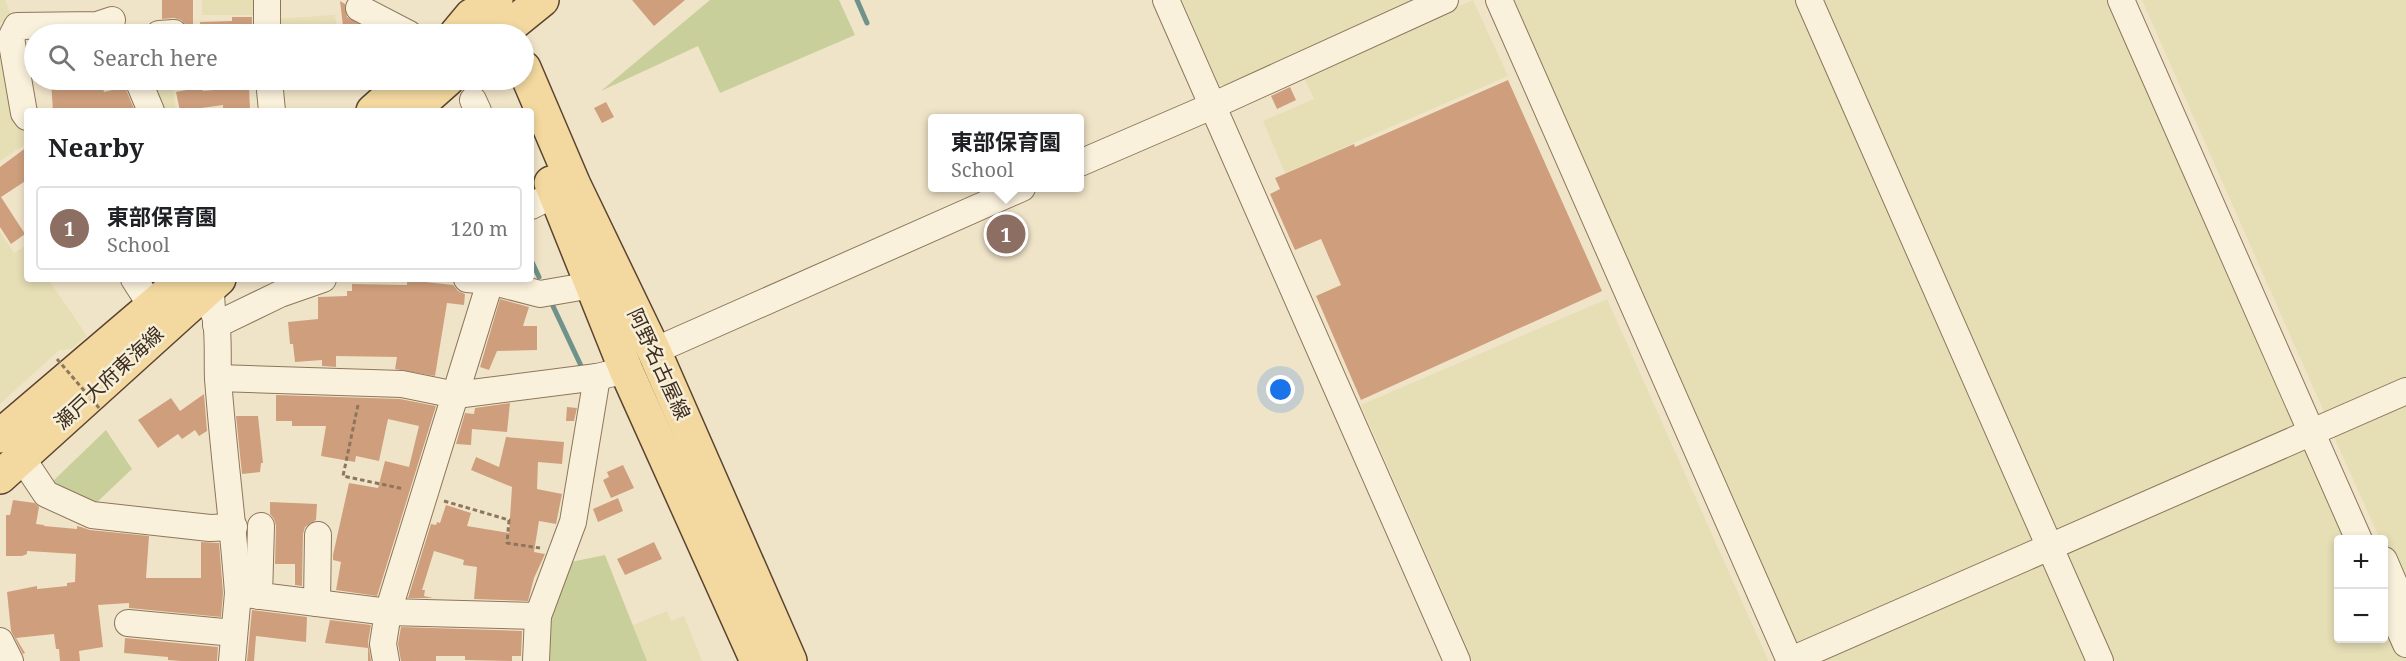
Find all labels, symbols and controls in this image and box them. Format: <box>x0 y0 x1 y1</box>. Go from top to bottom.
search box <box>24 24 534 90</box>
icon: search <box>45 41 78 74</box>
text: Search here <box>93 42 218 72</box>
popup <box>928 114 1084 192</box>
text: 東部保育園 <box>951 126 1061 156</box>
text: Nearby <box>48 129 144 165</box>
text: School <box>951 156 1014 183</box>
text: 東部保育園 <box>107 201 217 231</box>
pin: 1 <box>986 212 1026 256</box>
text: 1 <box>64 215 75 242</box>
text: 120 m <box>450 215 508 242</box>
text: School <box>107 231 170 258</box>
street label: 阿野名古屋線 <box>622 304 697 424</box>
street label: 瀬戸大府東海線 <box>48 320 169 435</box>
your location <box>1266 375 1295 404</box>
map controls <box>2334 535 2388 643</box>
button: + <box>2334 535 2388 589</box>
button: − <box>2334 589 2388 643</box>

